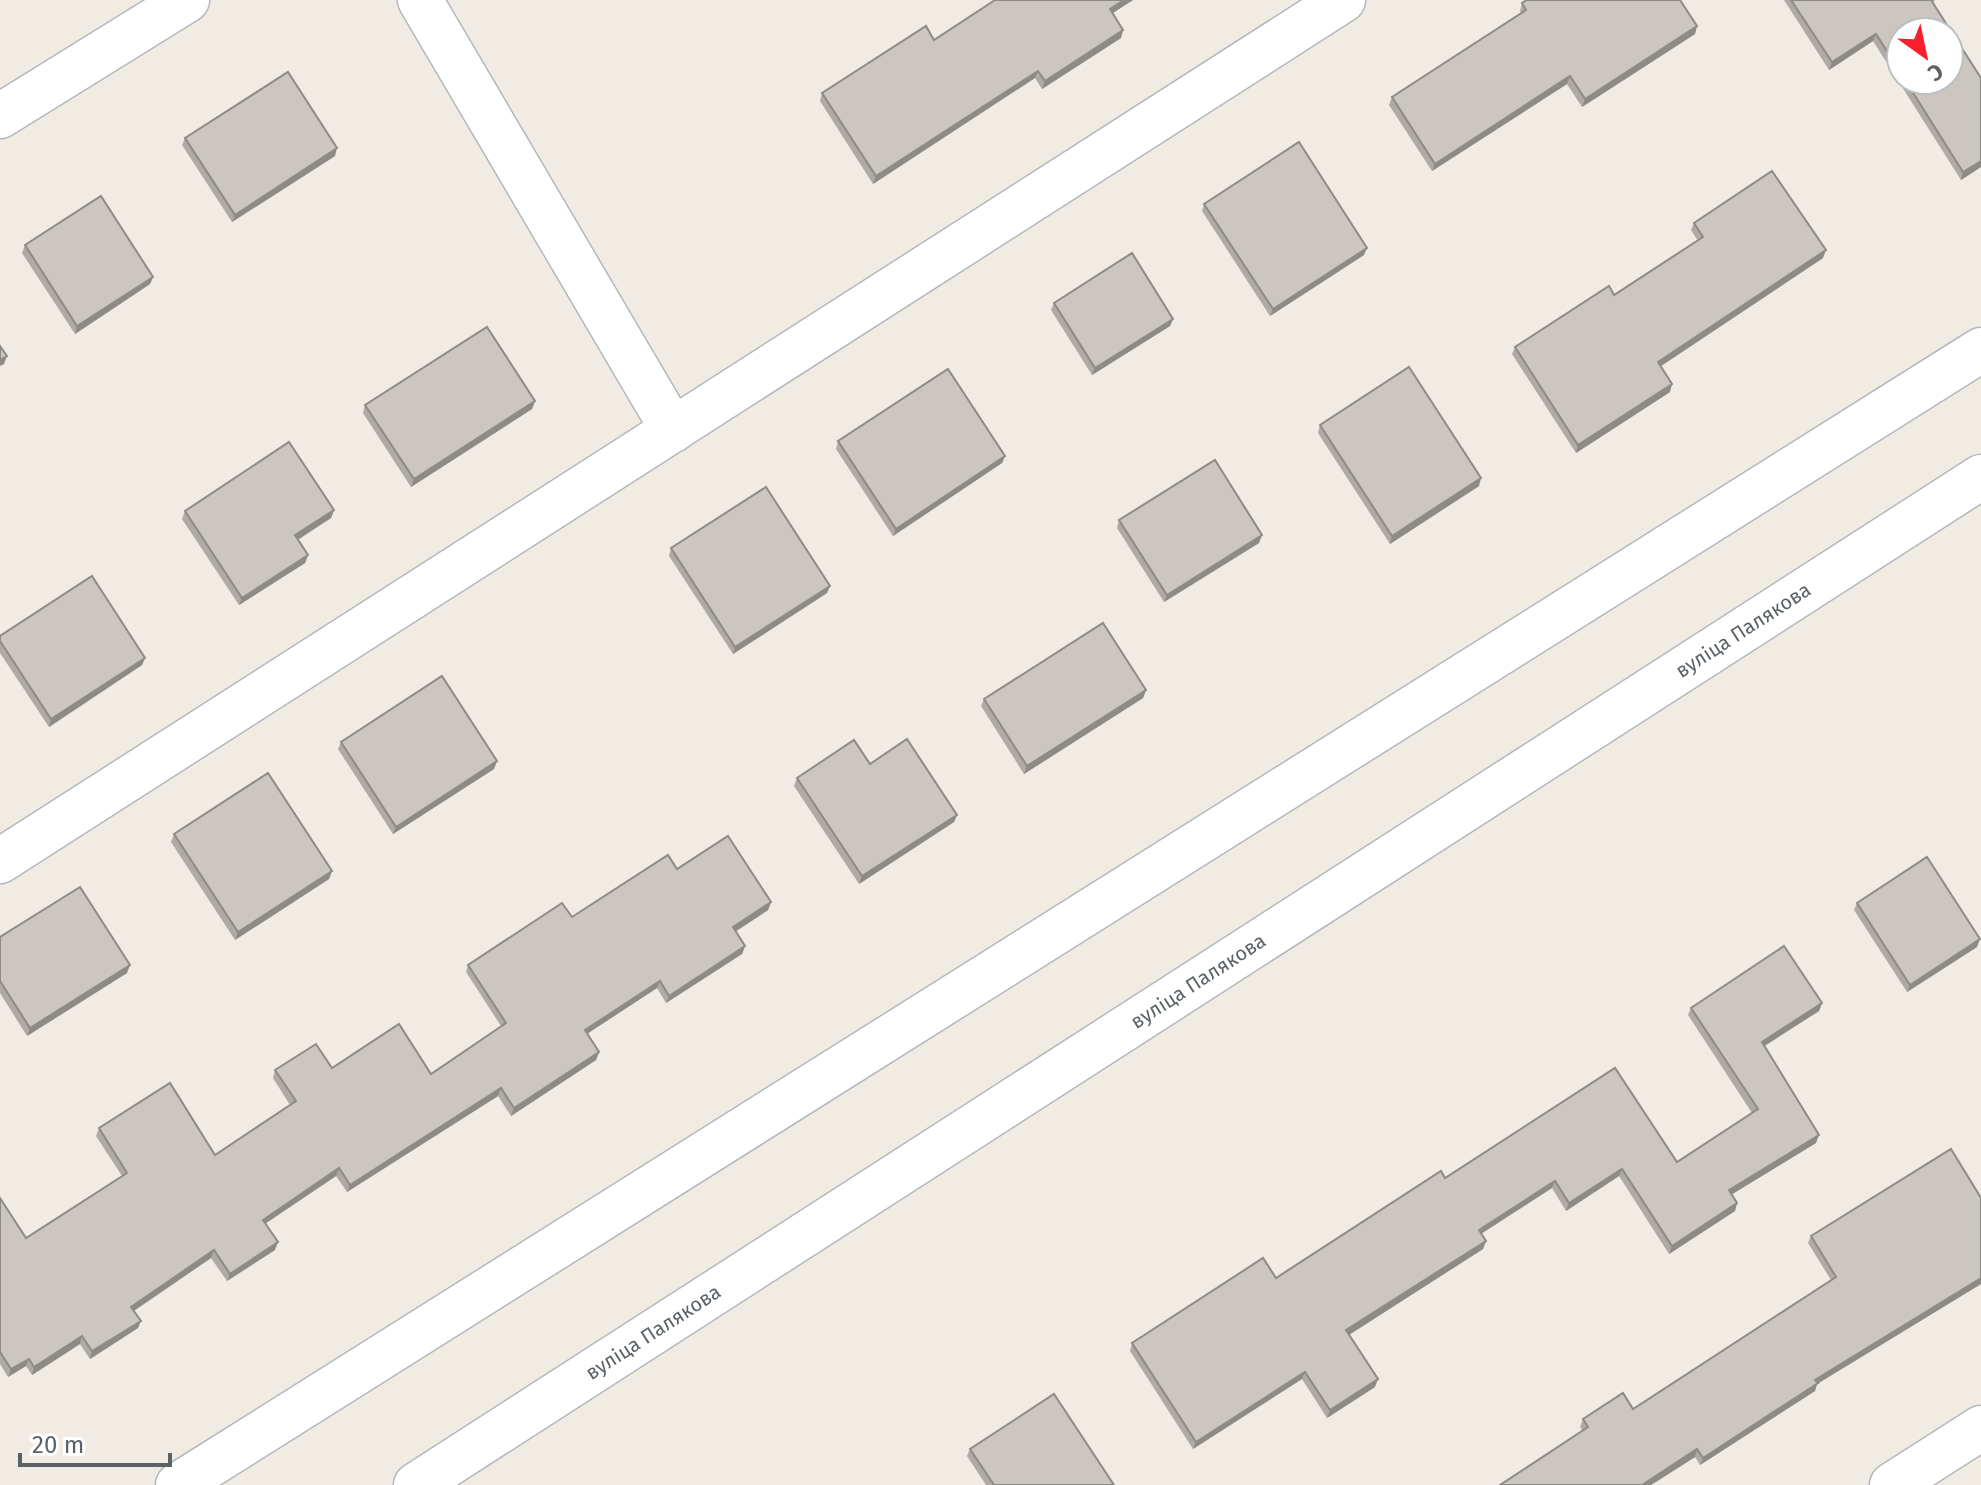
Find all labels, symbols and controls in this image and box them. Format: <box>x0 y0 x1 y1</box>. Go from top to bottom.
north arrow <box>1885 16 1965 96</box>
text: С <box>1923 58 1948 87</box>
street label: вуліца Палякова <box>1671 577 1815 683</box>
street label: вуліца Палякова <box>1126 928 1270 1034</box>
street label: вуліца Палякова <box>581 1279 725 1385</box>
scale bar <box>20 1417 170 1467</box>
text: 20 m <box>32 1431 84 1459</box>

